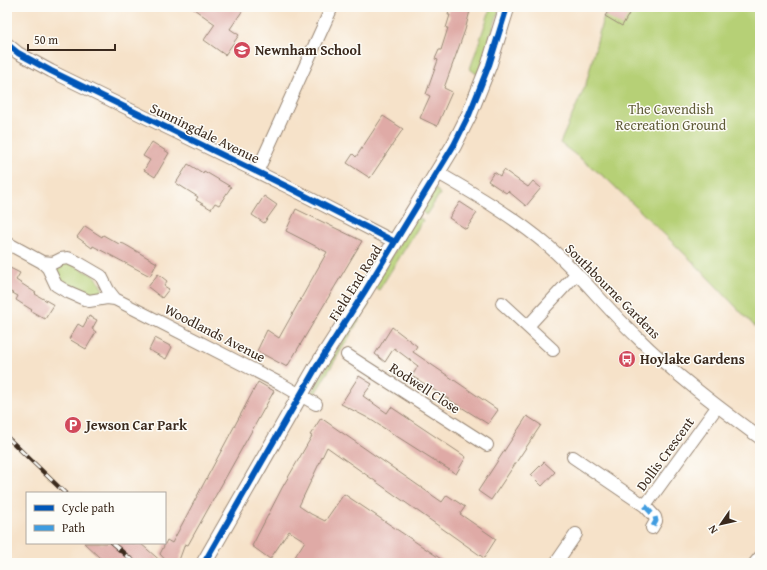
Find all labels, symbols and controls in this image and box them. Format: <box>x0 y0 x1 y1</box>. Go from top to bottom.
scale bar <box>28 26 115 52</box>
text: 50 m <box>34 31 58 48</box>
school or university icon: Newnham School <box>232 40 252 60</box>
place label: Newnham School <box>255 40 362 60</box>
street label: Sunningdale Avenue <box>147 98 264 168</box>
park label: The Cavendish Recreation Ground <box>616 99 727 135</box>
street label: Southbourne Gardens <box>561 239 665 343</box>
street label: Field End Road <box>324 241 387 325</box>
street label: Woodlands Avenue <box>161 299 269 367</box>
bus stop icon: Hoylake Gardens <box>617 349 637 369</box>
place label: Hoylake Gardens <box>640 349 745 369</box>
street label: Rodwell Close <box>386 358 465 419</box>
street label: Dollis Crescent <box>631 413 699 495</box>
parking icon: Jewson Car Park <box>63 415 83 435</box>
place label: Jewson Car Park <box>84 415 188 435</box>
legend <box>26 492 166 544</box>
text: Cycle path <box>62 499 115 516</box>
north arrow <box>701 504 741 544</box>
text: Path <box>62 519 85 536</box>
text: N <box>704 522 721 537</box>

